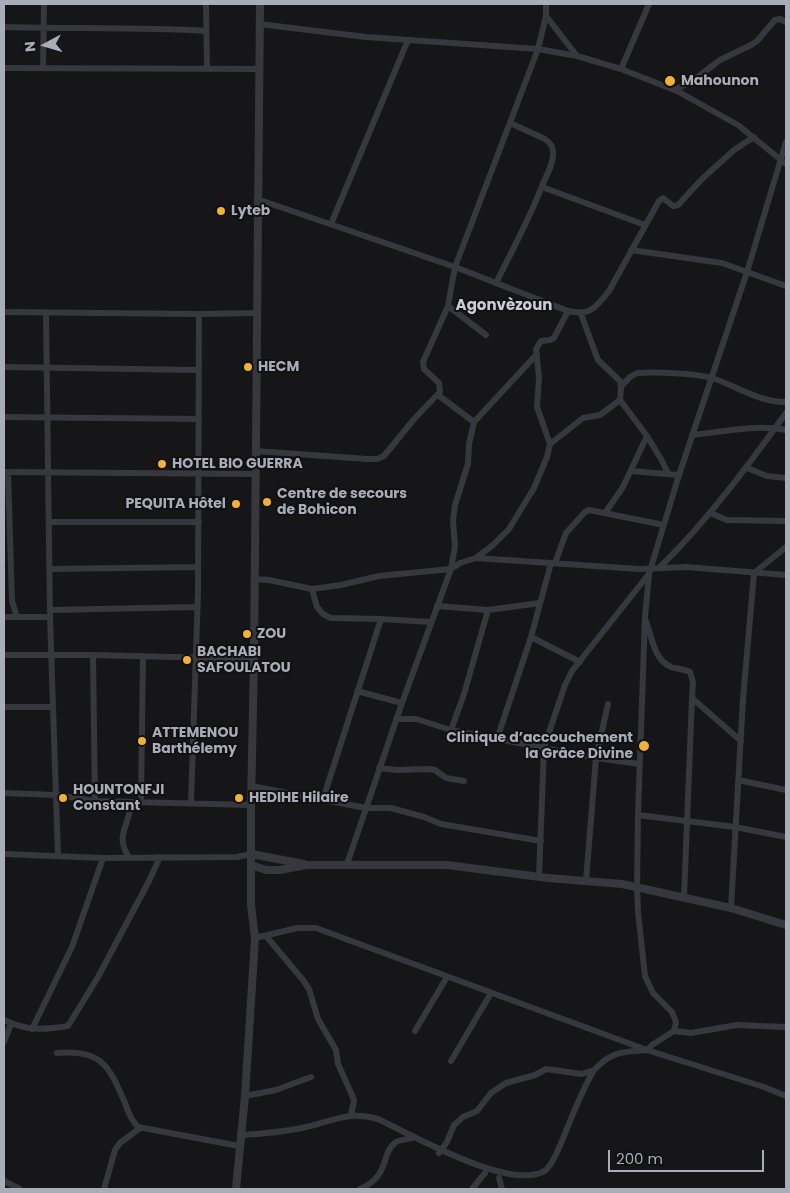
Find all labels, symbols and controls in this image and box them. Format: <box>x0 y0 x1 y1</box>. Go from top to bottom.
north arrow <box>20 20 70 70</box>
text: N <box>20 40 41 53</box>
place label: Mahounon <box>681 73 759 89</box>
marker: Mahounon <box>663 74 677 88</box>
place label: Lyteb <box>231 203 270 219</box>
marker: Lyteb <box>215 205 227 217</box>
district label: Agonvèzoun <box>456 297 552 315</box>
place label: HECM <box>258 359 299 375</box>
marker: HECM <box>242 361 254 373</box>
place label: HOTEL BIO GUERRA <box>172 456 303 472</box>
marker: HOTEL BIO GUERRA <box>156 458 168 470</box>
place label: Centre de secours de Bohicon <box>277 486 407 518</box>
place label: PEQUITA Hôtel <box>126 496 226 512</box>
marker: Centre de secours de Bohicon <box>261 496 273 508</box>
marker: PEQUITA Hôtel <box>230 498 242 510</box>
place label: ZOU <box>257 626 286 642</box>
marker: ZOU <box>241 628 253 640</box>
place label: BACHABI SAFOULATOU <box>197 644 291 676</box>
marker: BACHABI SAFOULATOU <box>181 654 193 666</box>
place label: ATTEMENOU Barthélemy <box>152 725 238 758</box>
place label: Clinique d’accouchement la Grâce Divine <box>446 730 633 762</box>
marker: ATTEMENOU Barthélemy <box>136 735 148 747</box>
marker: Clinique d’accouchement la Grâce Divine <box>637 739 651 753</box>
place label: HOUNTONFJI Constant <box>73 782 164 814</box>
place label: HEDIHE Hilaire <box>249 790 349 806</box>
marker: HOUNTONFJI Constant <box>57 792 69 804</box>
marker: HEDIHE Hilaire <box>233 792 245 804</box>
scale bar <box>610 1140 766 1172</box>
text: 200 m <box>616 1148 663 1169</box>

